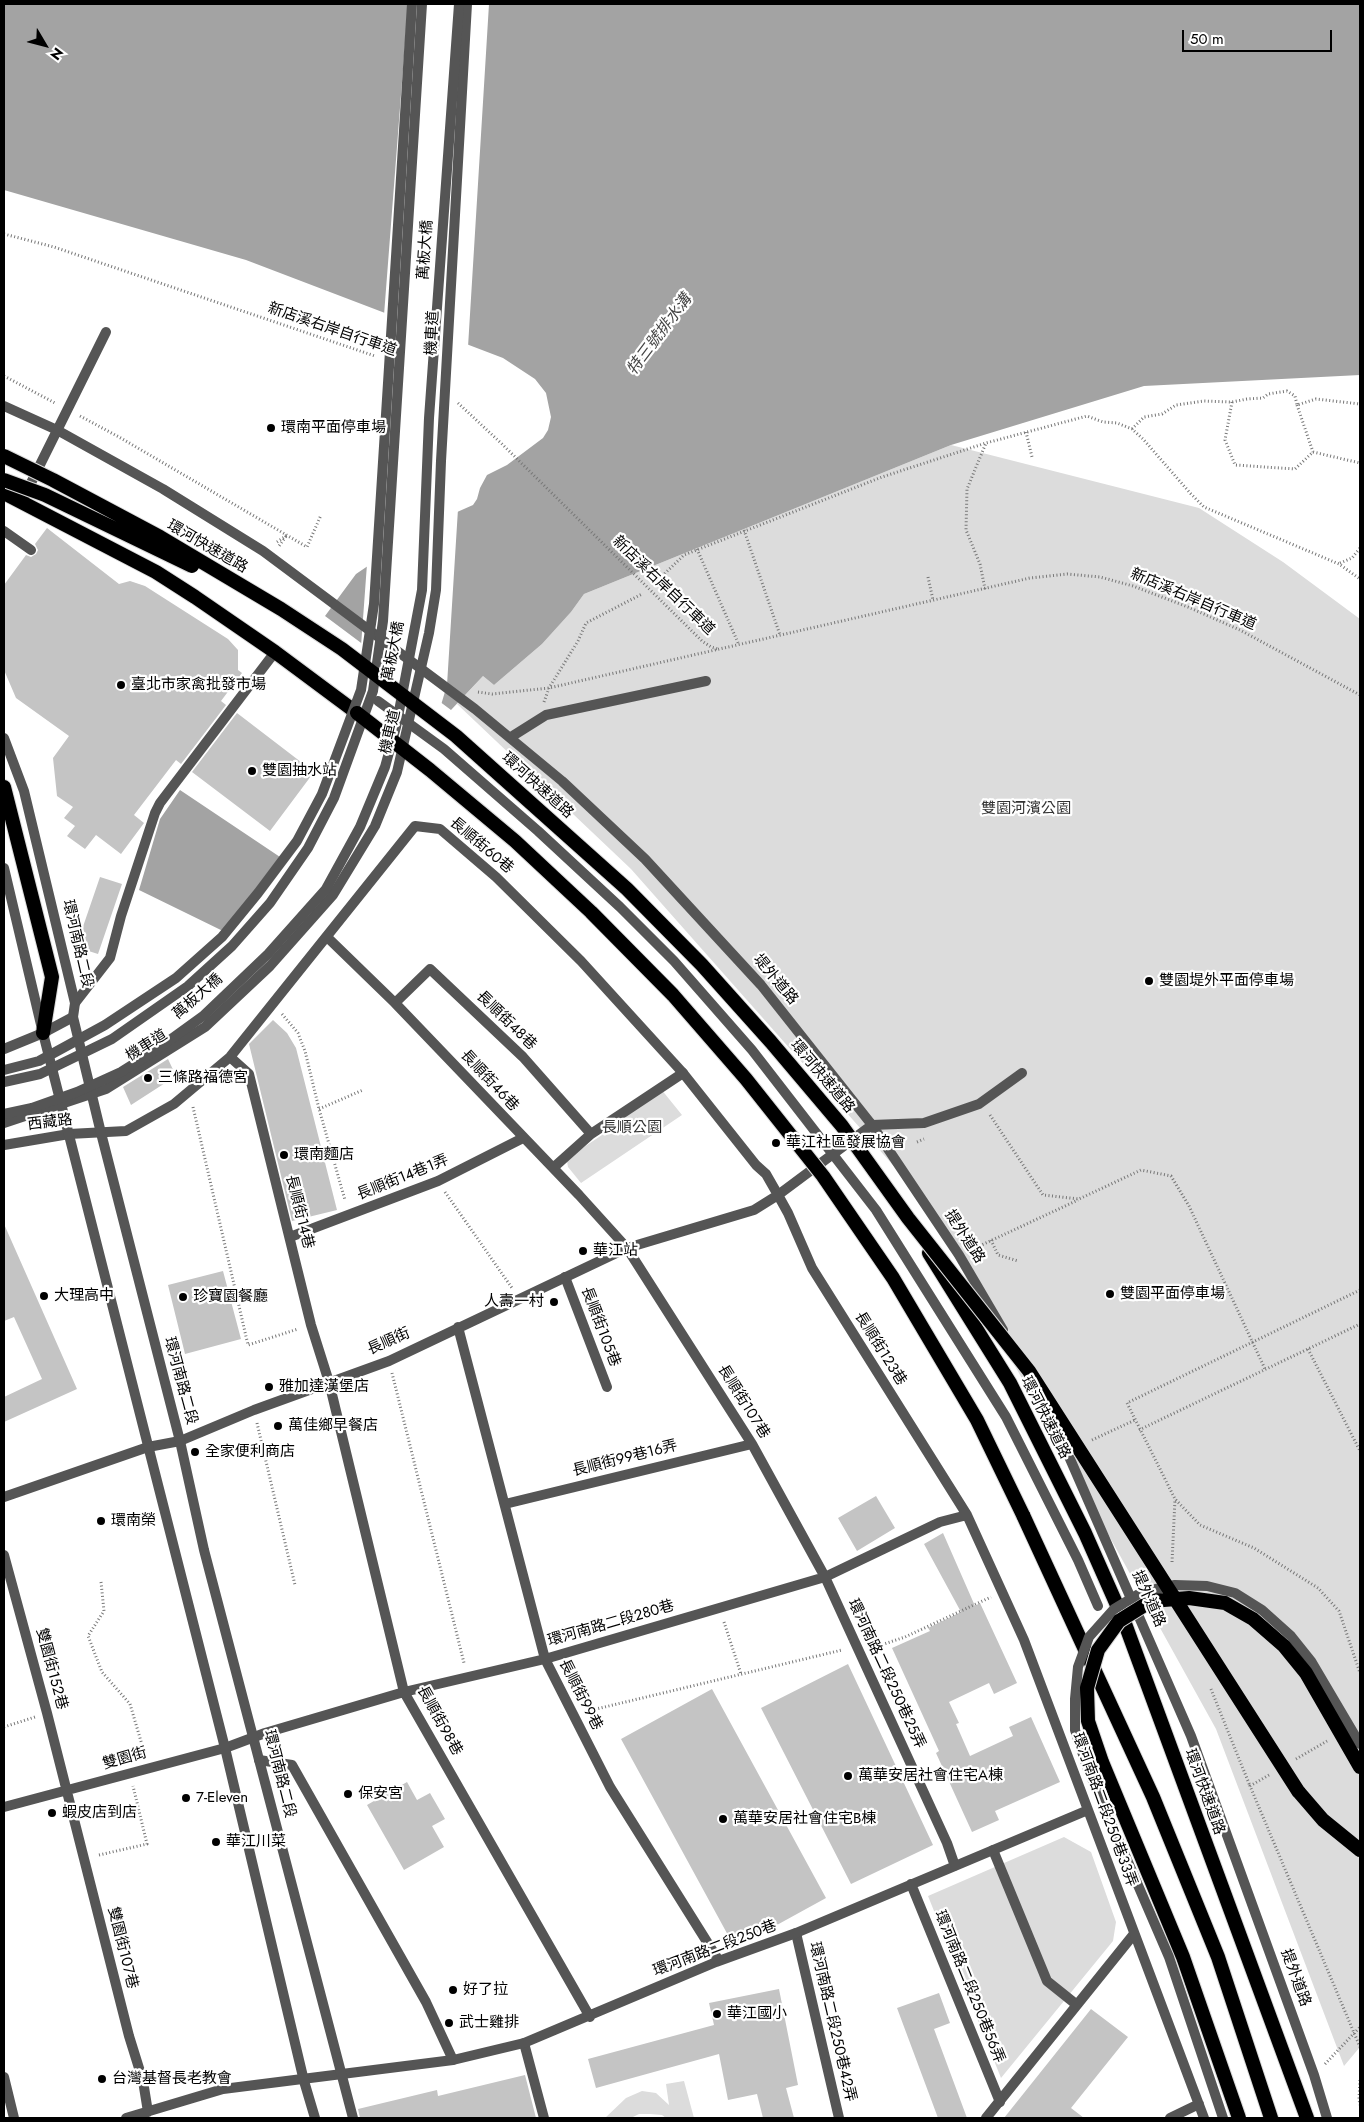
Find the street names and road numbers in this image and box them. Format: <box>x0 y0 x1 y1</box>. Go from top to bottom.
street label: 萬板大橋 <box>415 219 437 281</box>
street label: 新店溪右岸自行車道 <box>265 300 399 360</box>
street label: 機車道 <box>423 310 443 356</box>
street label: 環河快速道路 <box>164 517 250 577</box>
street label: 新店溪右岸自行車道 <box>608 533 718 639</box>
street label: 新店溪右岸自行車道 <box>1127 565 1259 635</box>
street label: 萬板大橋 <box>379 620 409 682</box>
street label: 機車道 <box>377 708 405 756</box>
street label: 環河快速道路 <box>498 749 576 823</box>
street label: 長順街60巷 <box>445 814 517 878</box>
street label: 環河南路二段 <box>58 898 96 990</box>
street label: 堤外道路 <box>749 951 801 1009</box>
street label: 萬板大橋 <box>169 971 227 1023</box>
street label: 長順街48巷 <box>472 988 540 1054</box>
street label: 機車道 <box>123 1026 171 1066</box>
street label: 環河快速道路 <box>786 1037 858 1117</box>
street label: 長順街46巷 <box>456 1047 522 1115</box>
street label: 西藏路 <box>27 1111 73 1135</box>
street label: 長順街14巷1弄 <box>355 1151 451 1205</box>
street label: 長順街14巷 <box>281 1173 317 1251</box>
street label: 提外道路 <box>940 1207 988 1267</box>
street label: 長順街105巷 <box>577 1284 623 1370</box>
street label: 長順街123巷 <box>850 1309 910 1389</box>
street label: 長順街 <box>365 1325 413 1359</box>
street label: 環河南路二段 <box>160 1335 200 1427</box>
street label: 長順街107巷 <box>713 1362 773 1442</box>
street label: 環河快速道路 <box>1017 1374 1073 1462</box>
street label: 長順街99巷16弄 <box>571 1437 679 1481</box>
street label: 提外道路 <box>1128 1568 1168 1630</box>
street label: 環河南路二段250巷25弄 <box>843 1596 929 1752</box>
street label: 環河南路二段280巷 <box>546 1597 676 1651</box>
street label: 雙園街152巷 <box>31 1626 71 1712</box>
street label: 長順街99巷 <box>554 1656 606 1734</box>
street label: 長順街98巷 <box>413 1683 465 1759</box>
street label: 環河南路二段 <box>259 1728 299 1820</box>
street label: 環河南路二段250巷33弄 <box>1068 1731 1140 1889</box>
street label: 雙園街 <box>101 1744 149 1774</box>
street label: 環河快速道路 <box>1180 1747 1228 1837</box>
street label: 雙園街107巷 <box>103 1905 141 1991</box>
street label: 環河南路二段250巷56弄 <box>930 1908 1008 2066</box>
street label: 環河南路二段250巷 <box>651 1917 779 1981</box>
street label: 環河南路二段250巷42弄 <box>805 1940 859 2104</box>
street label: 提外道路 <box>1276 1947 1314 2009</box>

